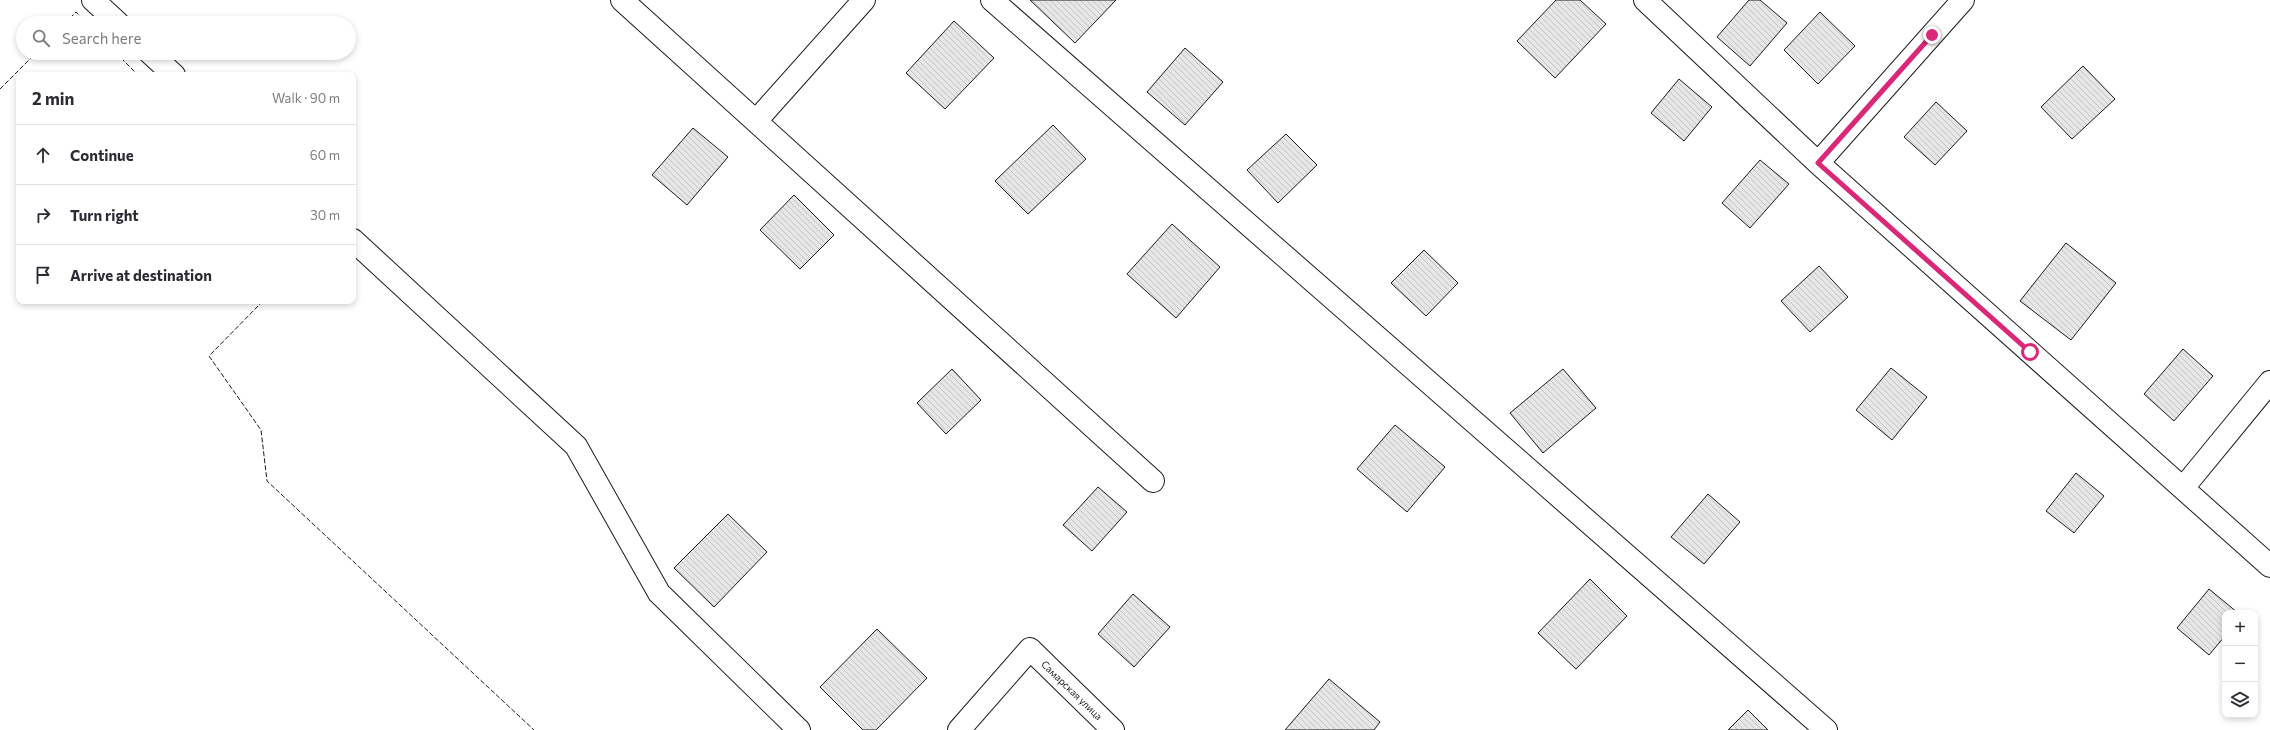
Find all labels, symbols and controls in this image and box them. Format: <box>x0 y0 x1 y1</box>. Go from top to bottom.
search box <box>16 16 356 60</box>
route end <box>1923 26 1941 44</box>
icon: search <box>30 27 52 49</box>
text: Search here <box>62 29 141 47</box>
text: 2 min <box>32 88 74 109</box>
text: Walk · 90 m <box>272 90 340 106</box>
icon: ahead <box>32 144 54 166</box>
text: Continue <box>70 146 134 164</box>
text: 60 m <box>310 147 340 163</box>
icon: right <box>32 204 54 226</box>
text: Turn right <box>70 206 139 224</box>
text: 30 m <box>310 207 340 223</box>
icon: arrive <box>32 264 54 286</box>
text: Arrive at destination <box>70 266 212 284</box>
route start <box>2021 343 2039 361</box>
map controls <box>2222 610 2258 718</box>
button: + <box>2222 610 2258 646</box>
button: − <box>2222 646 2258 682</box>
street label: Самарская улица <box>1039 658 1105 722</box>
button: layers <box>2222 682 2258 718</box>

